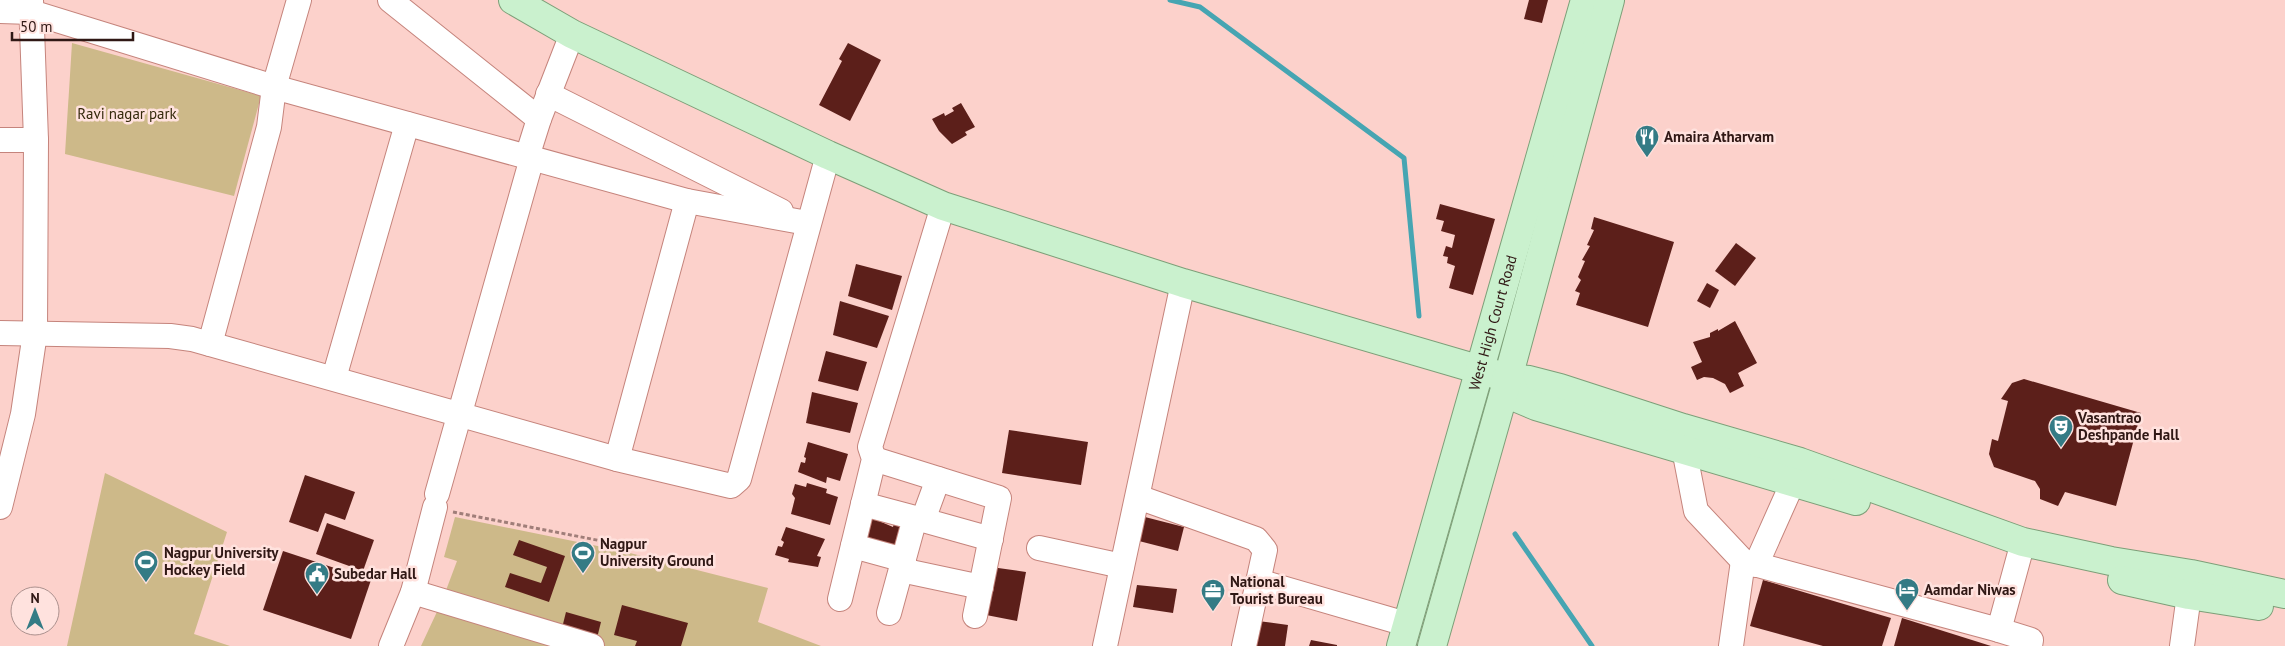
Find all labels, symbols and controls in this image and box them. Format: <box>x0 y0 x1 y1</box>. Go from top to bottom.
scale bar <box>12 10 134 42</box>
text: 50 m <box>20 17 53 36</box>
park label: Ravi nagar park <box>77 104 178 123</box>
restaurant icon: Amaira Atharvam <box>1634 124 1660 158</box>
place label: Amaira Atharvam <box>1664 127 1774 146</box>
street label: West High Court Road <box>1464 253 1521 393</box>
place label: Vasantrao Deshpande Hall <box>2077 408 2180 444</box>
theatre icon: Vasantrao Deshpande Hall <box>2048 414 2074 448</box>
place label: Nagpur University Ground <box>600 534 714 570</box>
sports icon: Nagpur University Ground <box>570 540 596 574</box>
place label: Nagpur University Hockey Field <box>164 543 279 579</box>
sports icon: Nagpur University Hockey Field <box>133 549 159 583</box>
public building icon: Subedar Hall <box>304 561 330 595</box>
place label: Subedar Hall <box>334 564 417 583</box>
place label: National Tourist Bureau <box>1230 572 1323 608</box>
hotel icon: Aamdar Niwas <box>1894 577 1920 611</box>
office icon: National Tourist Bureau <box>1200 578 1226 612</box>
place label: Aamdar Niwas <box>1924 580 2016 599</box>
north arrow <box>10 586 60 636</box>
text: N <box>30 589 40 607</box>

